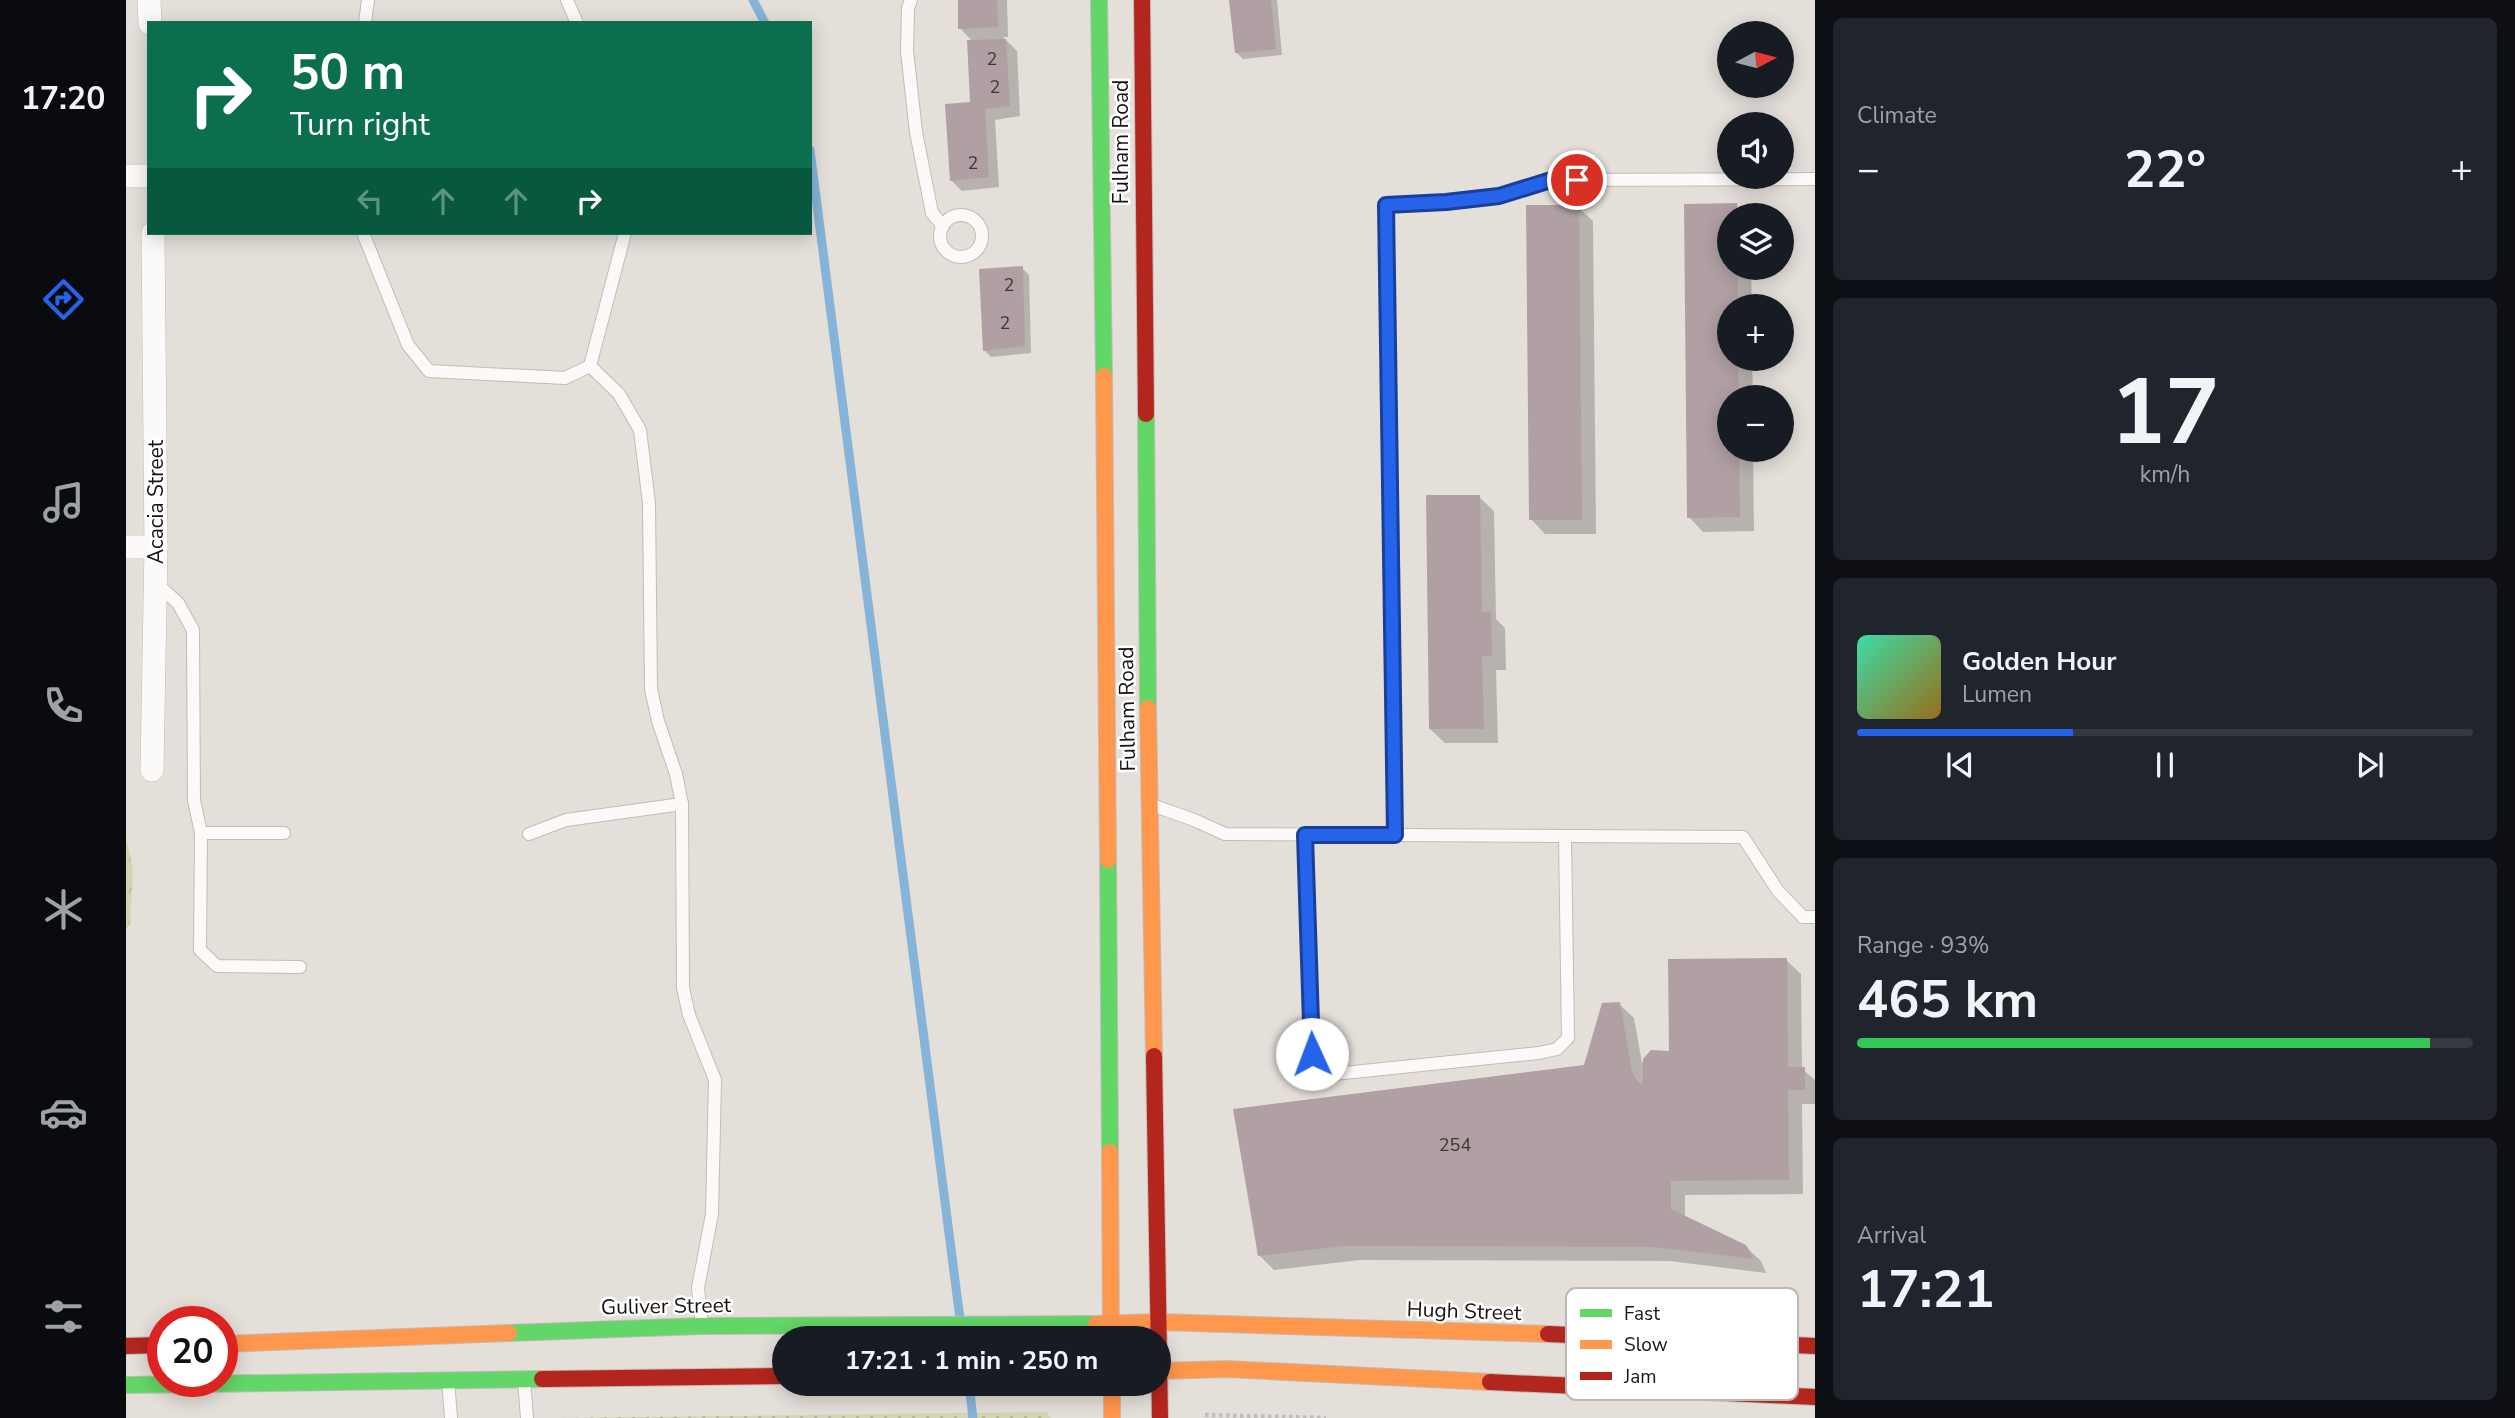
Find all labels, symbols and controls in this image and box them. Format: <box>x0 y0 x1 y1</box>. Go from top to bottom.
north arrow <box>1717 21 1794 98</box>
map controls <box>1717 21 1794 462</box>
text: 50 m <box>290 39 405 106</box>
house number: 2 <box>987 47 997 71</box>
icon: right <box>175 49 266 140</box>
house number: 2 <box>990 75 1000 99</box>
text: 17:20 <box>21 77 105 120</box>
street label: Fulham Road <box>1107 80 1135 204</box>
text: Climate <box>1857 100 1937 131</box>
text: Turn right <box>290 103 430 146</box>
button: sound <box>1717 112 1794 189</box>
text: 22° <box>2124 134 2206 205</box>
text: − <box>1857 144 1880 195</box>
text: + <box>2450 144 2473 195</box>
pin <box>1547 150 1607 210</box>
house number: 2 <box>968 151 978 175</box>
icon: arrive <box>1558 161 1596 199</box>
icon: left <box>351 182 389 220</box>
icon: ahead <box>424 182 462 220</box>
icon: ahead <box>497 182 535 220</box>
icon: right <box>570 182 608 220</box>
button: layers <box>1717 203 1794 280</box>
house number: 2 <box>1004 273 1014 297</box>
icon: directions <box>39 275 88 324</box>
button: + <box>1717 294 1794 371</box>
house number: 2 <box>1000 311 1010 335</box>
text: 17 <box>2110 351 2220 475</box>
button: − <box>1717 385 1794 462</box>
street label: Acacia Street <box>142 439 170 564</box>
text: km/h <box>2140 459 2190 490</box>
icon: music <box>39 478 88 527</box>
text: Golden Hour <box>1962 644 2117 679</box>
street label: Fulham Road <box>1112 646 1142 772</box>
text: Lumen <box>1962 679 2032 710</box>
icon: phone <box>39 681 88 730</box>
icon: previous <box>1941 746 1979 784</box>
icon: pause <box>2146 746 2184 784</box>
icon: next <box>2351 746 2389 784</box>
icon: climate <box>39 885 88 934</box>
text: Range · 93% <box>1857 930 1989 961</box>
text: 465 km <box>1857 964 2038 1035</box>
position arrow <box>1275 1017 1349 1091</box>
icon: car <box>39 1088 88 1137</box>
house number: 254 <box>1439 1133 1471 1157</box>
text: Arrival <box>1857 1220 1926 1251</box>
text: 17:21 <box>1857 1254 1995 1325</box>
legend <box>1566 1288 1798 1400</box>
street label: Guliver Street <box>601 1291 732 1321</box>
icon: filters <box>39 1292 88 1341</box>
street label: Hugh Street <box>1406 1295 1522 1327</box>
text: Fast <box>1624 1301 1660 1327</box>
speed limit sign: 20 <box>147 1306 238 1397</box>
text: Slow <box>1624 1332 1668 1358</box>
text: 17:21 · 1 min · 250 m <box>845 1343 1098 1378</box>
text: Jam <box>1623 1364 1657 1390</box>

